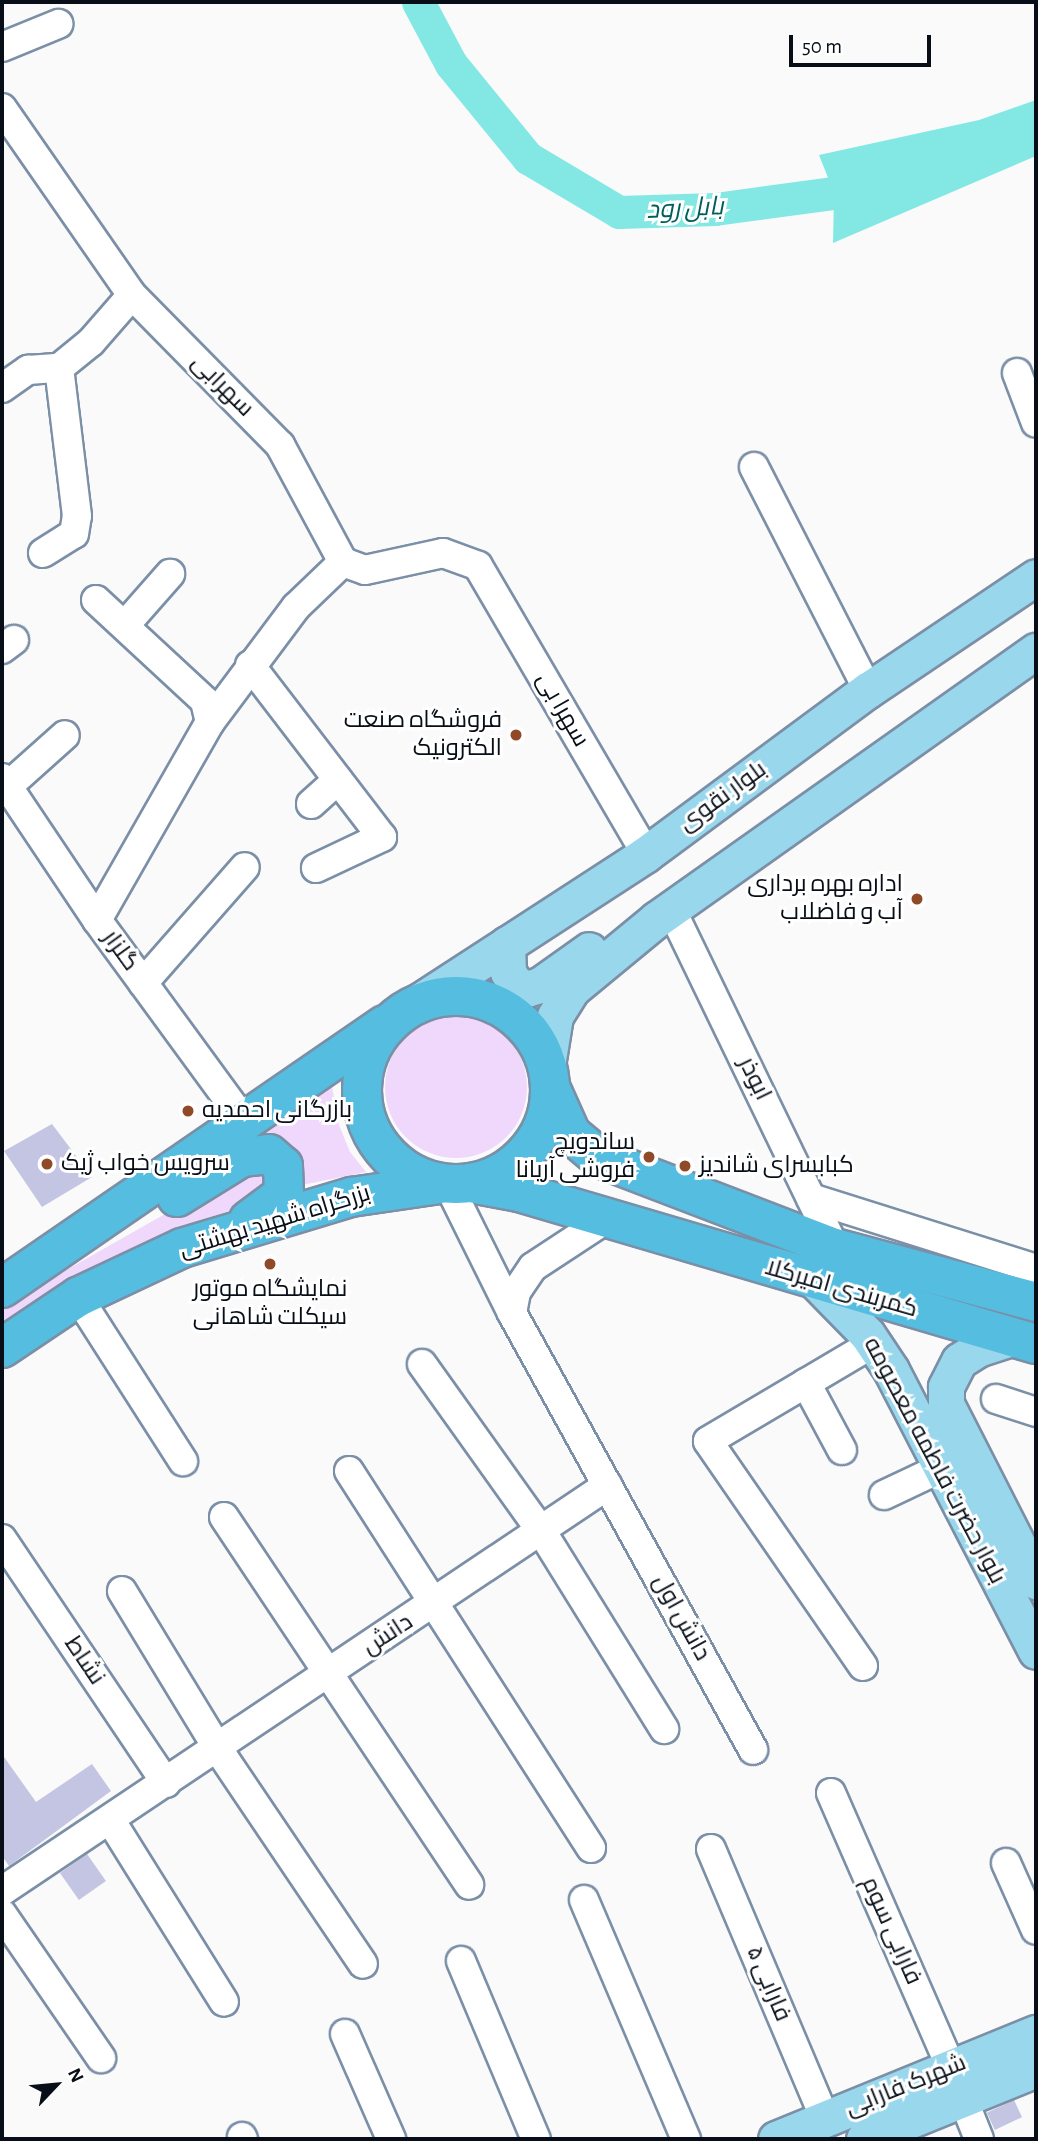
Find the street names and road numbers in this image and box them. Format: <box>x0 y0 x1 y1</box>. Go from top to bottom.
street label: سهرابی <box>185 349 259 423</box>
street label: سهرا بی <box>529 668 595 752</box>
street label: بلوار نقوی <box>673 756 773 838</box>
street label: گلزار <box>96 925 144 977</box>
street label: ابوذر <box>731 1053 777 1105</box>
street label: بزرگراه شهید بهشتی <box>176 1179 374 1265</box>
street label: کمربندی امیرکلا <box>761 1253 921 1325</box>
street label: بلوار حضرت فاطمه معصومه <box>857 1333 1011 1589</box>
street label: دانش اول <box>646 1570 716 1666</box>
street label: دانش <box>357 1608 419 1662</box>
street label: نشاط <box>57 1631 111 1691</box>
street label: فارابی سوم <box>855 1873 927 1989</box>
street label: فارابی ۵ <box>739 1942 797 2026</box>
street label: شهرک فارابی <box>841 2049 971 2123</box>

